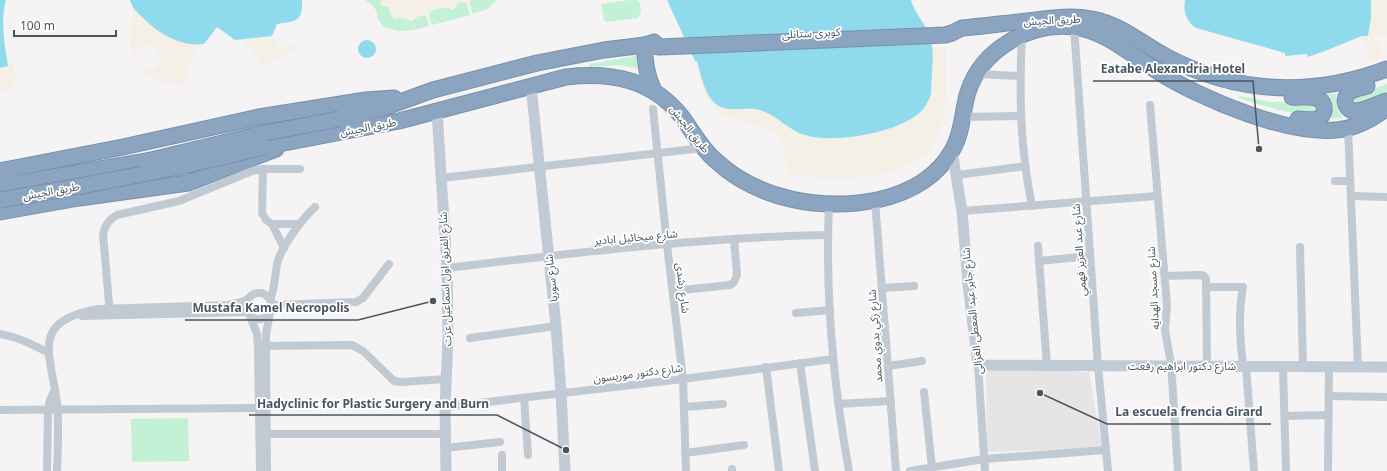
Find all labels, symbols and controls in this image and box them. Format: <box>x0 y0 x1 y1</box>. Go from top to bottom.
street label: طريق الجيش <box>1023 11 1081 29</box>
scale bar <box>14 12 116 38</box>
text: 100 m <box>20 17 55 34</box>
street label: كوبرى ستانلى <box>781 23 841 42</box>
callout: Eatabe Alexandria Hotel <box>1093 57 1253 81</box>
text: Eatabe Alexandria Hotel <box>1101 60 1245 77</box>
street label: طريق الجيش <box>667 102 714 156</box>
street label: طريق الجيش <box>338 114 397 139</box>
street label: طريق الجيش <box>22 178 80 203</box>
street label: شارع عبد العزيز فهمي <box>1068 203 1092 297</box>
street label: شارع الفريق اول اسماعيل عزت <box>435 211 455 346</box>
street label: شارع ميخائيل ابادير <box>592 225 679 249</box>
street label: شارع جابر عبد المعطى الغزالى <box>957 246 987 375</box>
street label: شارع مسجد الهدايه <box>1143 246 1163 330</box>
street label: شارع سوريا <box>540 253 561 303</box>
street label: شارع رشدى <box>672 262 694 315</box>
street label: شارع زكي بدوي محمد <box>864 288 888 383</box>
callout: Mustafa Kamel Necropolis <box>185 296 358 320</box>
text: Mustafa Kamel Necropolis <box>192 299 350 316</box>
street label: شارع دكتور ابراهيم رفعت <box>1128 358 1237 375</box>
street label: شارع دكتور موريسون <box>592 360 684 386</box>
callout: Hadyclinic for Plastic Surgery and Burn <box>249 391 497 415</box>
text: Hadyclinic for Plastic Surgery and Burn <box>257 395 489 412</box>
callout: La escuela frencia Girard <box>1107 400 1271 424</box>
text: La escuela frencia Girard <box>1115 403 1263 420</box>

